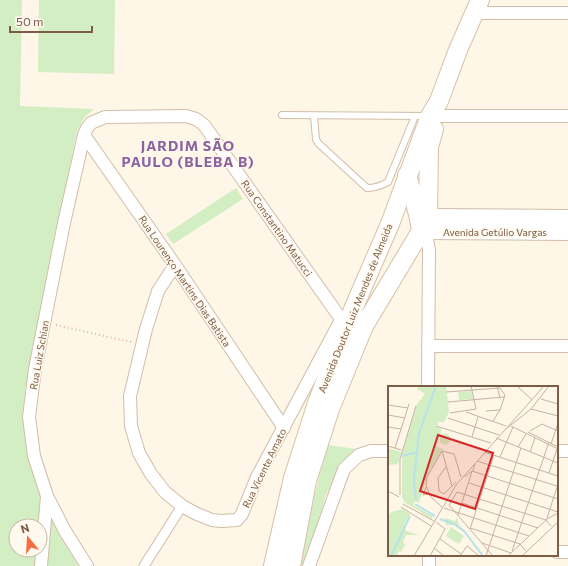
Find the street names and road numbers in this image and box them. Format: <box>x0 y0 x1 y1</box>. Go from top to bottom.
street label: Rua Constantino Matucci <box>239 178 315 278</box>
street label: Rua Lourenço Martins Dias Batista <box>136 213 234 349</box>
street label: Avenida Doutor Luiz Mendes de Almeida <box>315 222 395 394</box>
street label: Avenida Getúlio Vargas <box>443 226 547 238</box>
street label: Rua Luiz Schian <box>27 319 51 391</box>
street label: Rua Vicente Amato <box>240 426 288 510</box>

